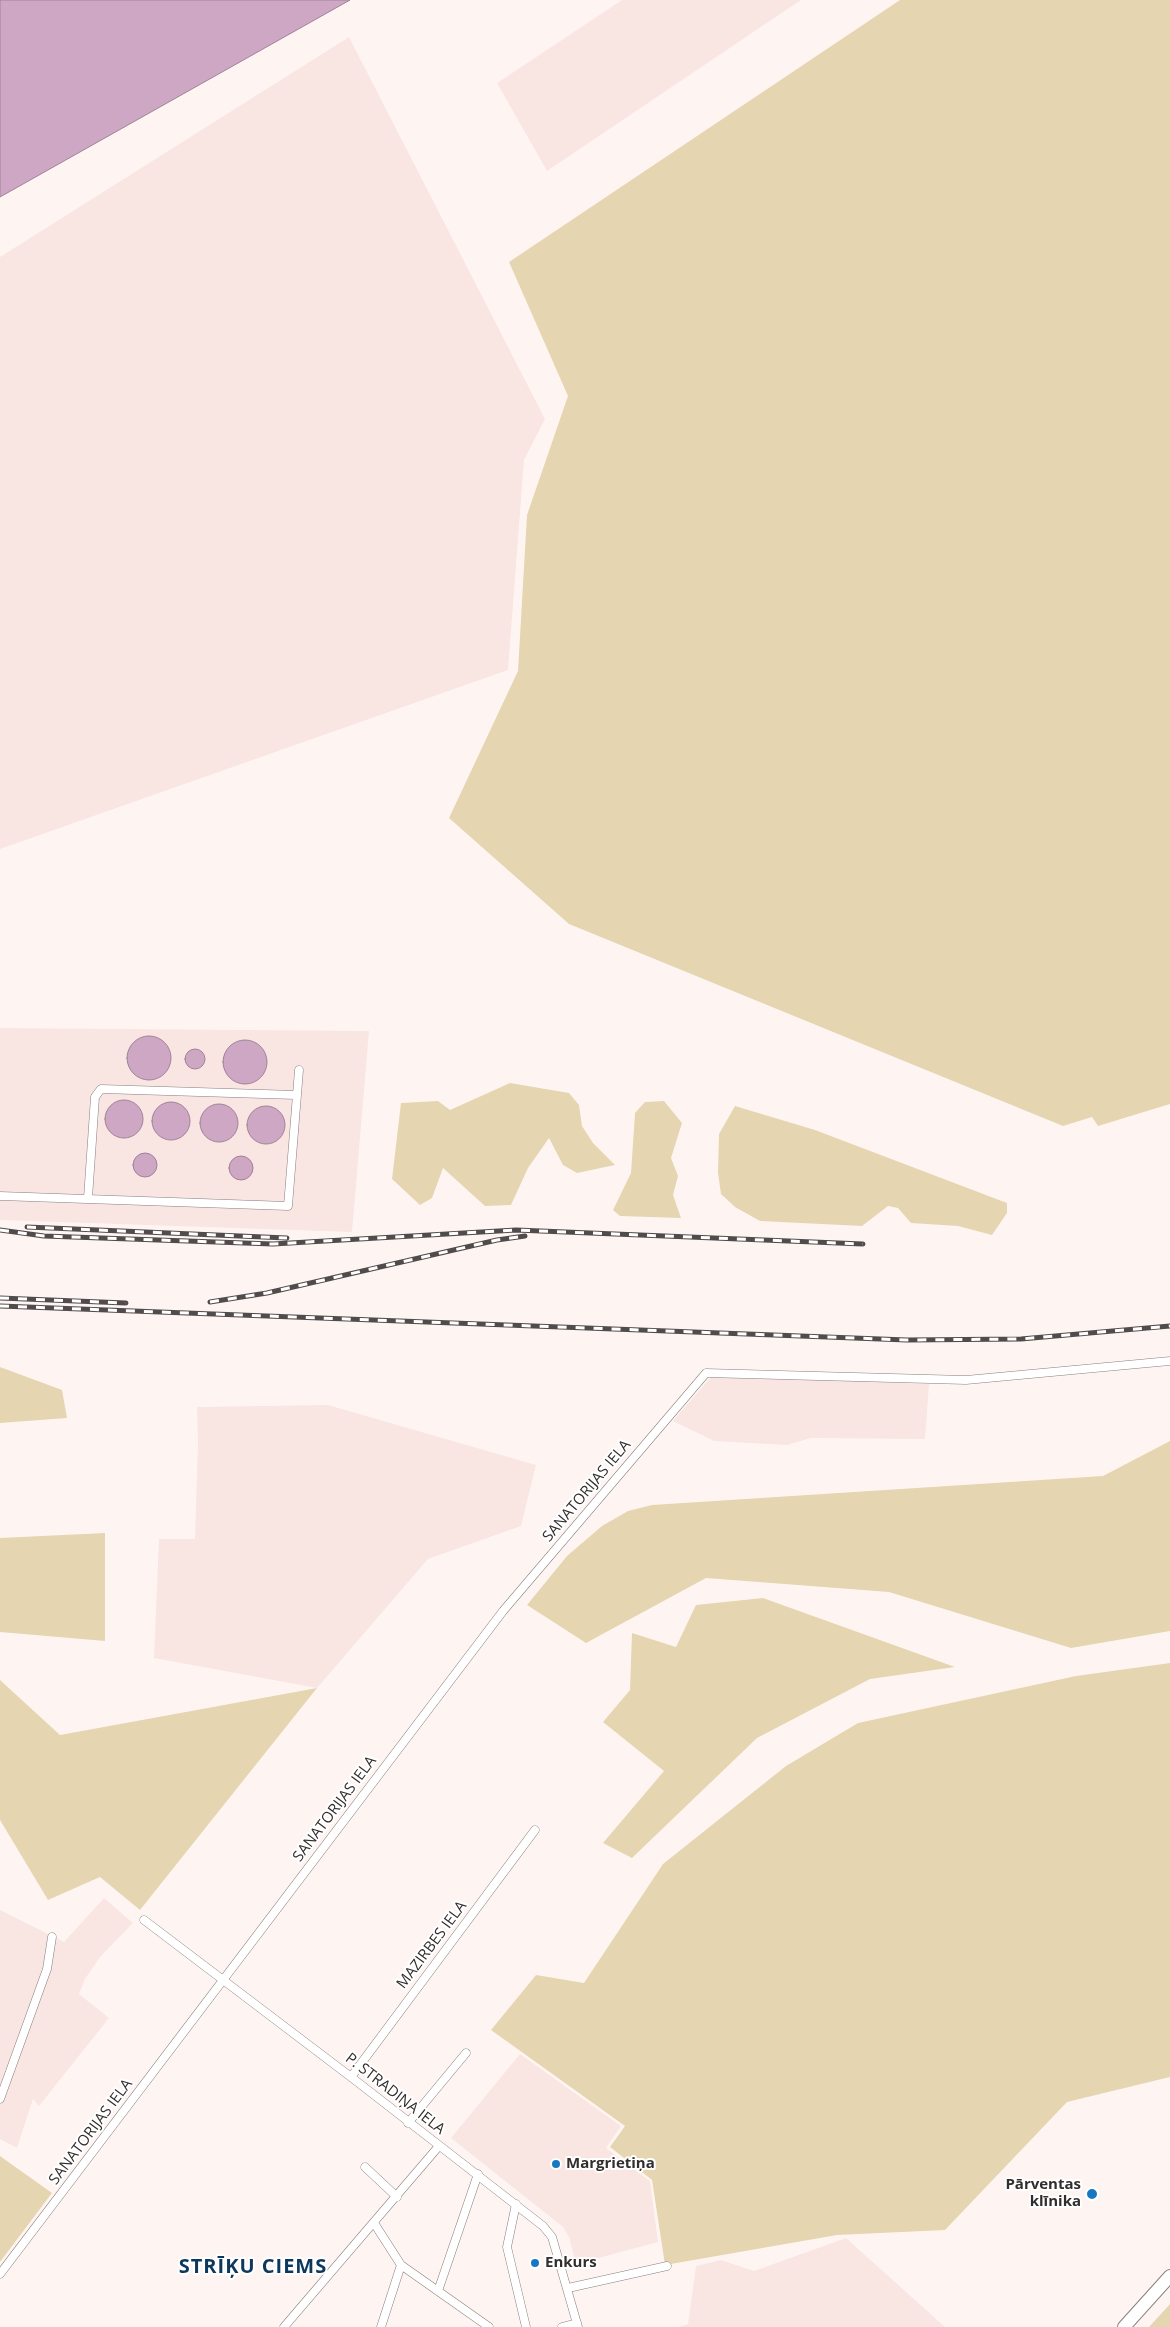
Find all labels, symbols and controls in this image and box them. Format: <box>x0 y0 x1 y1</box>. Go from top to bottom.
street label: SANATORIJAS IELA <box>539 1436 635 1546</box>
street label: SANATORIJAS IELA <box>289 1753 381 1865</box>
street label: MAZIRBES IELA <box>393 1898 471 1992</box>
street label: P. STRADIŅA IELA <box>342 2049 448 2139</box>
street label: SANATORIJAS IELA <box>45 2076 137 2188</box>
place label: Margrietiņa <box>566 2155 655 2173</box>
marker: Margrietiņa <box>550 2158 562 2170</box>
place label: Pārventas klīnika <box>1005 2176 1081 2211</box>
marker: Pārventas klīnika <box>1085 2187 1099 2201</box>
place label: Enkurs <box>545 2254 597 2272</box>
district label: STRĪĶU CIEMS <box>177 2255 329 2279</box>
marker: Enkurs <box>529 2257 541 2269</box>

